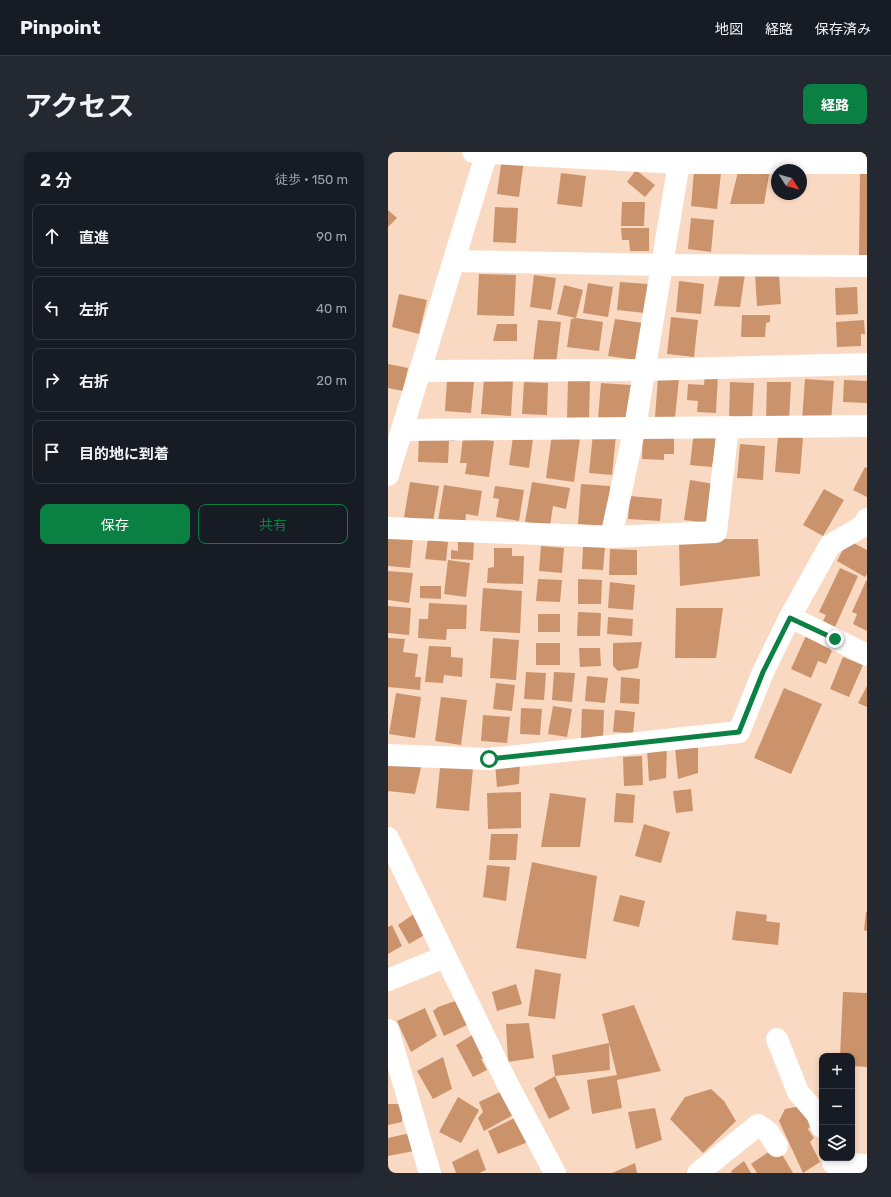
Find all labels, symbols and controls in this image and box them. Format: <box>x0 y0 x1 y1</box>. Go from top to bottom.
text: Pinpoint <box>20 16 101 39</box>
text: 地図 <box>715 21 743 38</box>
text: 経路 <box>765 21 793 38</box>
text: 保存済み <box>815 21 871 38</box>
button: 経路 <box>803 84 867 124</box>
text: アクセス <box>24 90 135 123</box>
north arrow <box>771 164 807 200</box>
text: 2 分 <box>40 170 72 190</box>
text: 徒歩 · 150 m <box>275 172 348 187</box>
icon: ahead <box>41 225 63 247</box>
text: 直進 <box>79 229 109 247</box>
text: 90 m <box>316 229 347 244</box>
icon: left <box>41 297 63 319</box>
text: 左折 <box>79 301 109 319</box>
text: 40 m <box>316 301 347 316</box>
icon: right <box>41 369 63 391</box>
text: 右折 <box>79 373 109 391</box>
text: 20 m <box>316 373 347 388</box>
icon: arrive <box>41 441 63 463</box>
text: 目的地に到着 <box>79 445 169 463</box>
button: 保存 <box>40 504 190 544</box>
button: 共有 <box>198 504 348 544</box>
route end <box>826 630 844 648</box>
route start <box>480 750 498 768</box>
map controls <box>819 1053 855 1161</box>
button: + <box>819 1053 855 1089</box>
button: − <box>819 1089 855 1125</box>
button: layers <box>819 1125 855 1161</box>

